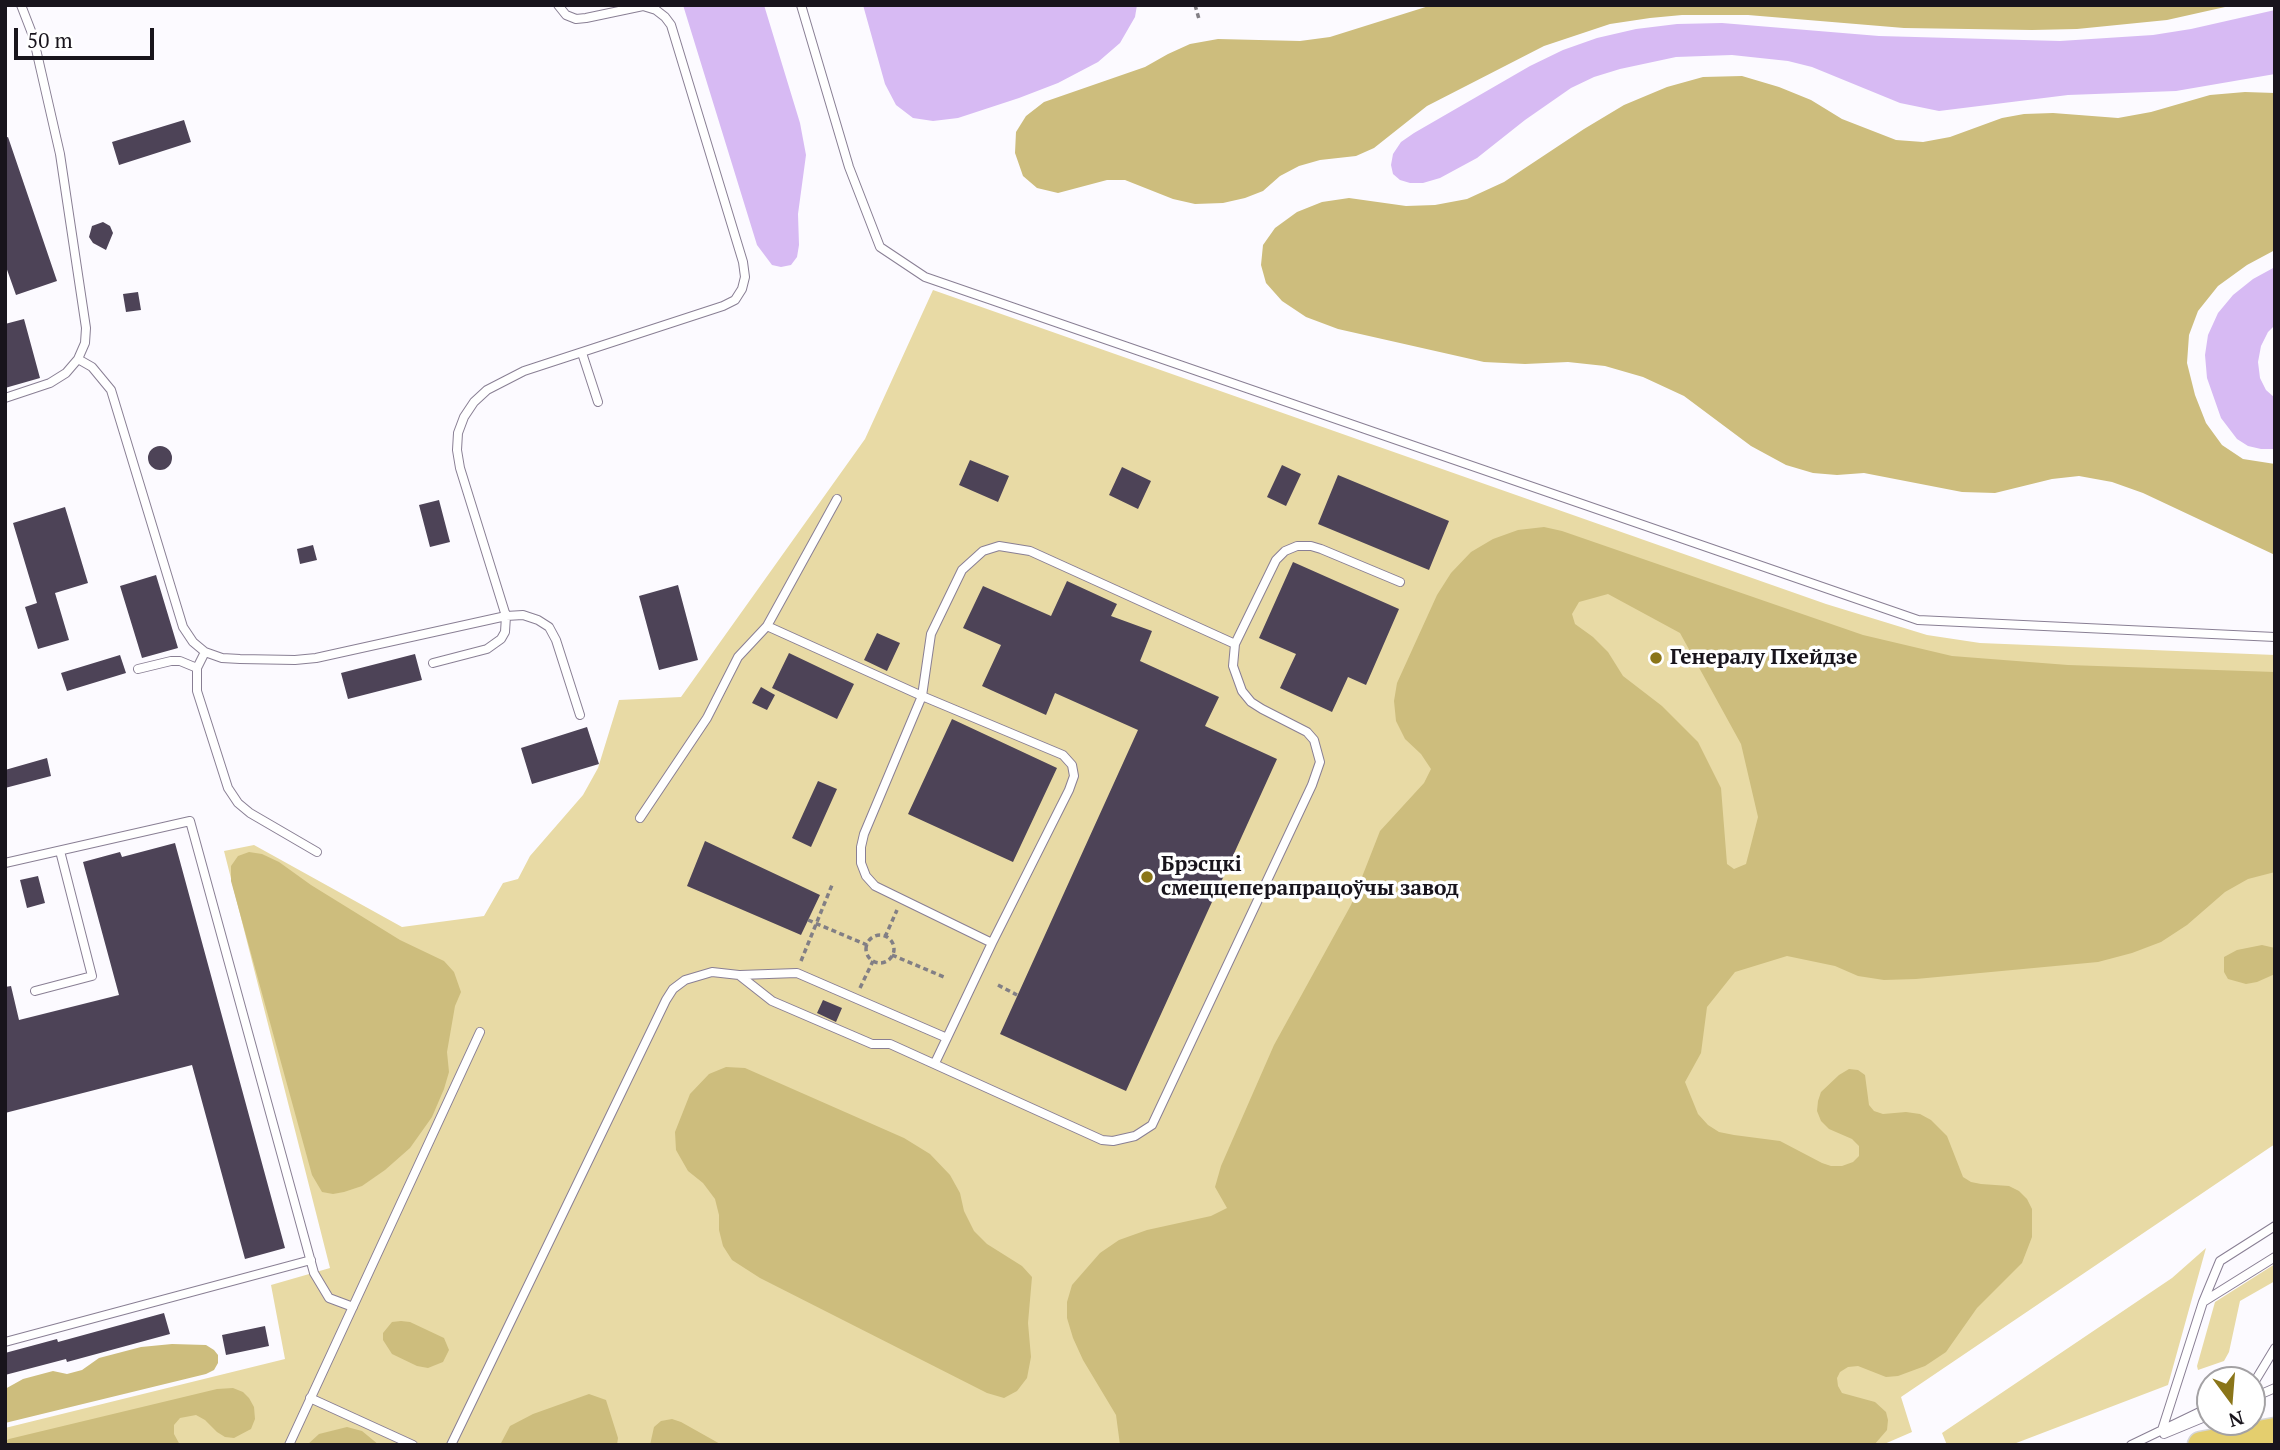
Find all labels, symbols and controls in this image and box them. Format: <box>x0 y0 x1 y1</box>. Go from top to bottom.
scale bar <box>18 14 158 58</box>
text: 50 m <box>27 26 73 54</box>
place label: Генералу Пхейдзе <box>1670 645 1858 671</box>
marker: Генералу Пхейдзе <box>1648 650 1664 666</box>
place label: Брэсцкі смеццеперапрацоўчы завод <box>1161 852 1459 902</box>
marker: Брэсцкі смеццеперапрацоўчы завод <box>1139 869 1155 885</box>
north arrow <box>2196 1366 2266 1436</box>
text: N <box>2226 1406 2247 1434</box>

